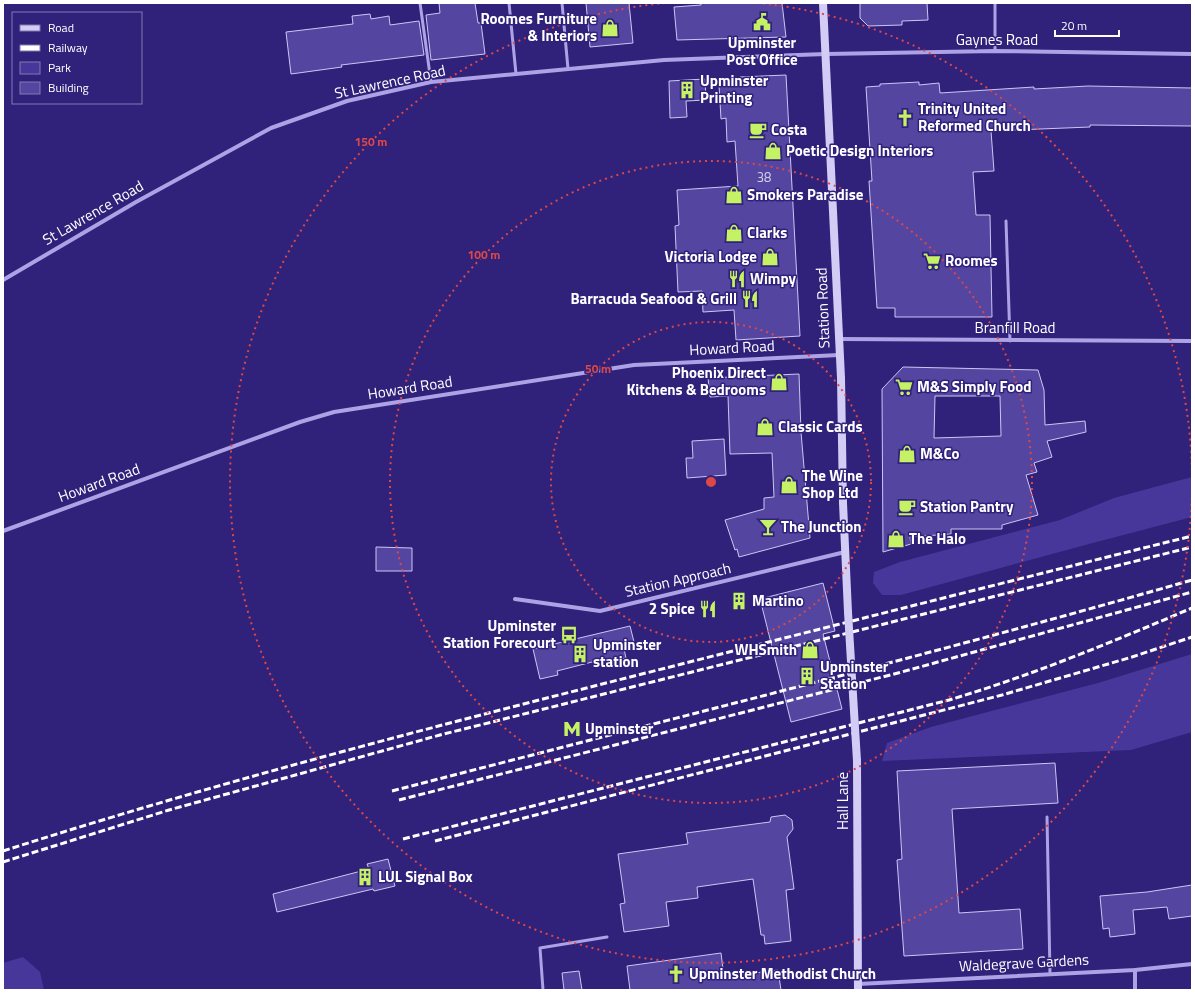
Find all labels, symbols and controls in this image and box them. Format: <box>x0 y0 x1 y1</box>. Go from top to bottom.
place label: Roomes Furniture & Interiors <box>480 7 597 47</box>
legend <box>12 12 142 104</box>
public building icon: Upminster Post Office <box>752 12 772 32</box>
scale bar <box>1055 12 1119 38</box>
text: 20 m <box>1061 16 1087 35</box>
text: Road <box>48 18 74 37</box>
shop icon: Roomes Furniture & Interiors <box>600 18 620 38</box>
street label: Gaynes Road <box>956 28 1038 51</box>
place label: Upminster Post Office <box>726 31 798 71</box>
text: Railway <box>48 38 88 57</box>
text: Park <box>48 58 71 77</box>
street label: St Lawrence Road <box>332 58 448 105</box>
place label: Upminster Printing <box>700 69 769 109</box>
text: Building <box>48 78 89 97</box>
building icon: Upminster Printing <box>677 80 697 100</box>
place label: Trinity United Reformed Church <box>918 97 1031 137</box>
church icon: Trinity United Reformed Church <box>895 108 915 128</box>
place label: Costa <box>771 118 808 141</box>
cafe icon: Costa <box>748 120 768 140</box>
text: 150 m <box>355 132 387 151</box>
place label: Poetic Design Interiors <box>786 139 933 162</box>
shop icon: Poetic Design Interiors <box>763 141 783 161</box>
house number: 38 <box>757 167 771 187</box>
street label: St Lawrence Road <box>38 174 148 251</box>
place label: Smokers Paradise <box>747 183 864 206</box>
shop icon: Smokers Paradise <box>724 185 744 205</box>
place label: Clarks <box>747 221 787 244</box>
shop icon: Clarks <box>724 223 744 243</box>
text: 100 m <box>468 245 500 264</box>
place label: Victoria Lodge <box>665 245 757 268</box>
shop icon: Victoria Lodge <box>760 247 780 267</box>
place label: Roomes <box>945 249 997 272</box>
supermarket icon: Roomes <box>922 251 942 271</box>
place label: Wimpy <box>750 267 796 290</box>
street label: Station Road <box>810 267 835 349</box>
restaurant icon: Wimpy <box>727 269 747 289</box>
place label: Barracuda Seafood & Grill <box>570 287 737 310</box>
restaurant icon: Barracuda Seafood & Grill <box>740 289 760 309</box>
street label: Branfill Road <box>975 316 1055 339</box>
street label: Howard Road <box>689 334 775 361</box>
text: 50 m <box>585 359 611 378</box>
place label: Phoenix Direct Kitchens & Bedrooms <box>626 361 767 401</box>
street label: Howard Road <box>366 369 454 406</box>
shop icon: Phoenix Direct Kitchens & Bedrooms <box>769 372 789 392</box>
place label: M&S Simply Food <box>917 375 1031 398</box>
supermarket icon: M&S Simply Food <box>894 377 914 397</box>
place label: Classic Cards <box>778 415 863 438</box>
shop icon: Classic Cards <box>755 417 775 437</box>
place label: M&Co <box>920 442 959 465</box>
shop icon: M&Co <box>897 444 917 464</box>
street label: Howard Road <box>55 457 143 508</box>
place label: The Wine Shop Ltd <box>802 464 863 504</box>
centre of rings <box>704 475 718 489</box>
shop icon: The Wine Shop Ltd <box>779 475 799 495</box>
place label: Station Pantry <box>920 495 1014 518</box>
cafe icon: Station Pantry <box>897 497 917 517</box>
place label: The Junction <box>781 515 862 538</box>
bar icon: The Junction <box>758 517 778 537</box>
place label: The Halo <box>909 527 966 550</box>
shop icon: The Halo <box>886 529 906 549</box>
street label: Station Approach <box>622 556 733 603</box>
place label: Martino <box>752 589 804 612</box>
building icon: Martino <box>729 591 749 611</box>
place label: 2 Spice <box>649 597 695 620</box>
restaurant icon: 2 Spice <box>698 599 718 619</box>
place label: Upminster Station Forecourt <box>443 614 557 654</box>
bus stop icon: Upminster Station Forecourt <box>559 625 579 645</box>
place label: Upminster station <box>593 633 662 673</box>
place label: WHSmith <box>735 638 797 661</box>
shop icon: WHSmith <box>800 640 820 660</box>
building icon: Upminster station <box>570 644 590 664</box>
place label: Upminster Station <box>820 655 889 695</box>
building icon: Upminster Station <box>797 666 817 686</box>
place label: Upminster <box>585 717 654 740</box>
metro station icon: Upminster <box>562 719 582 739</box>
street label: Hall Lane <box>831 772 854 830</box>
place label: LUL Signal Box <box>378 865 473 888</box>
building icon: LUL Signal Box <box>355 867 375 887</box>
street label: Waldegrave Gardens <box>958 948 1090 977</box>
place label: Upminster Methodist Church <box>689 962 876 985</box>
church icon: Upminster Methodist Church <box>666 964 686 984</box>

